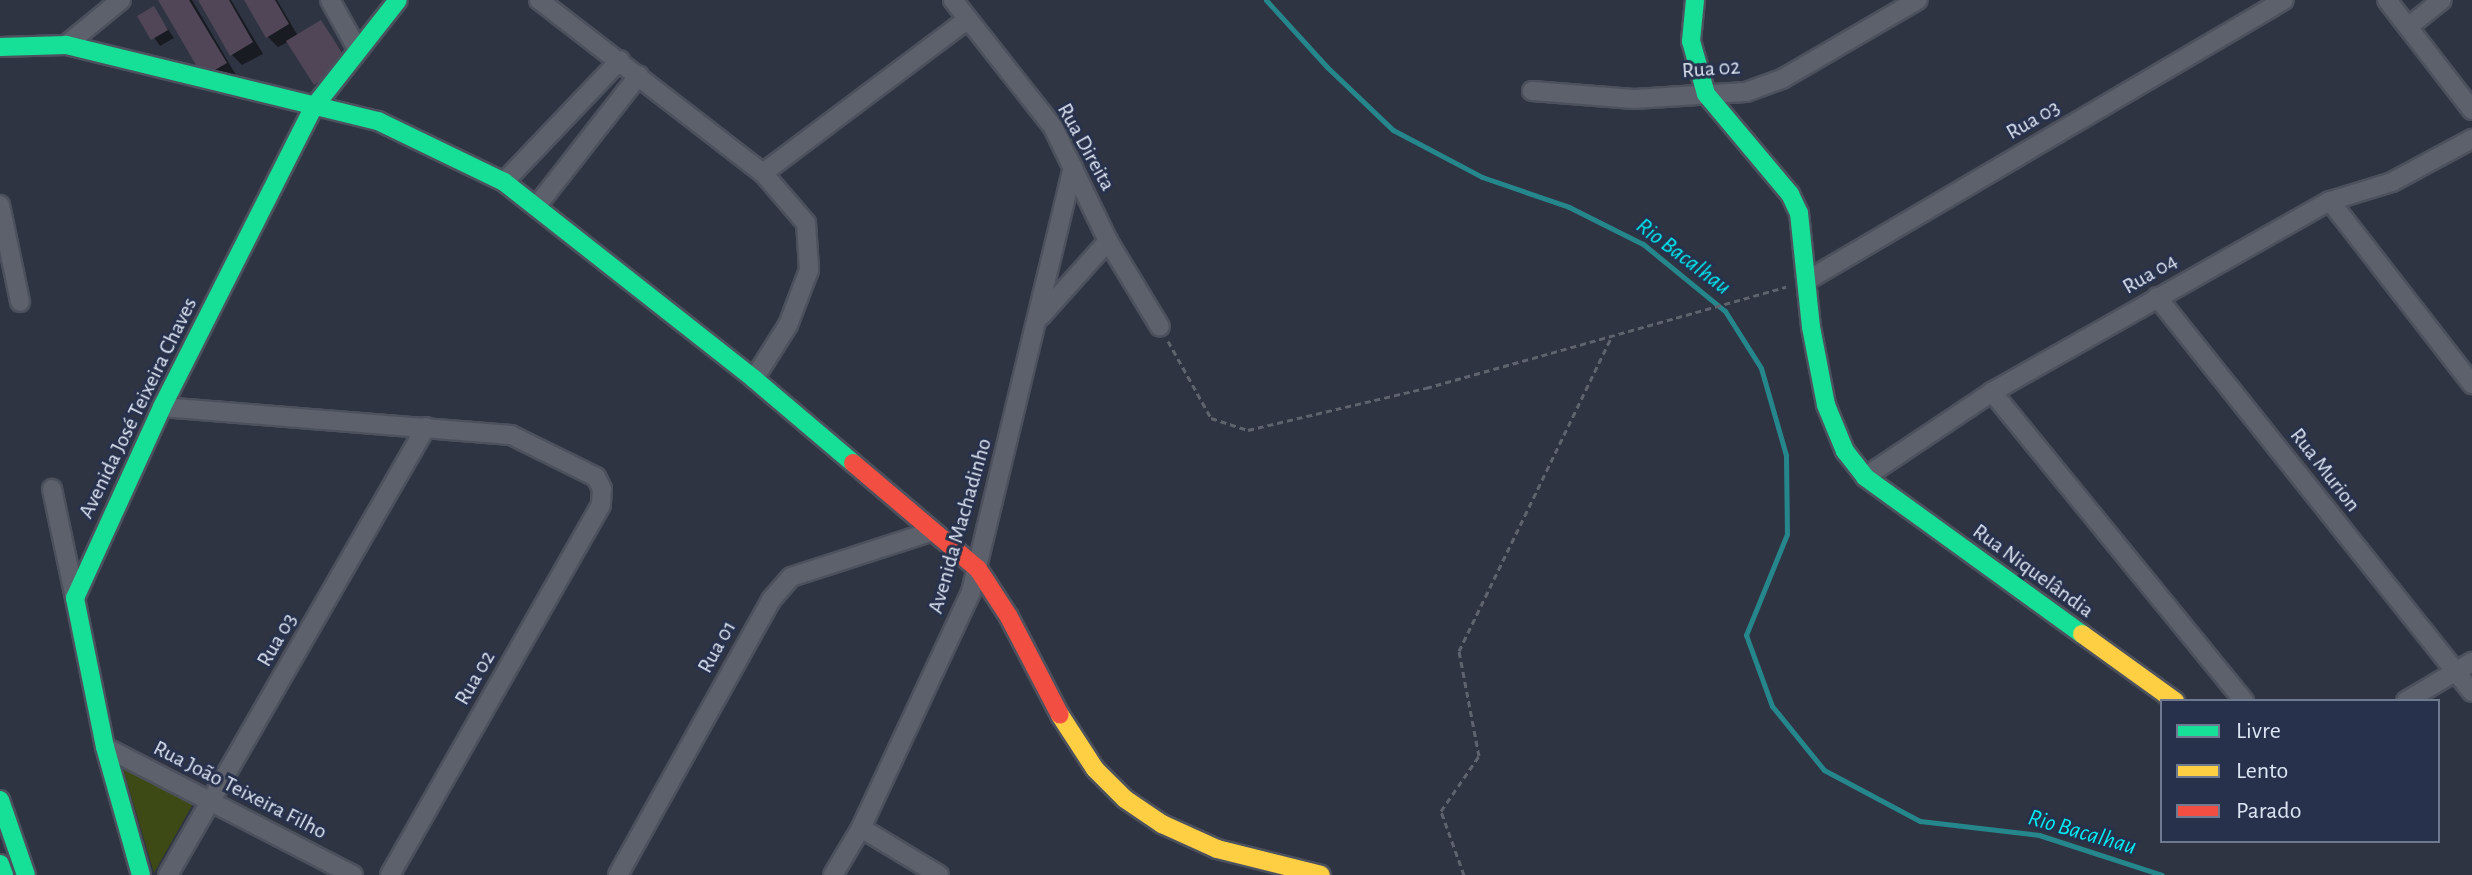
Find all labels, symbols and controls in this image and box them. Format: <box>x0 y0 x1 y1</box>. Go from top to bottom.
street label: Rua 02 <box>1681 54 1741 84</box>
street label: Rua 03 <box>2002 94 2064 146</box>
street label: Rua Direita <box>1051 99 1121 195</box>
water label: Rio Bacalhau <box>1630 212 1736 302</box>
street label: Rua 04 <box>2118 248 2182 300</box>
street label: Avenida José Teixeira Chaves <box>73 293 203 523</box>
street label: Rua Murion <box>2284 423 2366 517</box>
street label: Avenida Machadinho <box>922 435 998 617</box>
street label: Rua Niquelândia <box>1967 518 2099 624</box>
street label: Rua 03 <box>251 609 303 671</box>
street label: Rua 01 <box>692 616 742 678</box>
street label: Rua 02 <box>449 646 501 710</box>
legend <box>2160 699 2440 843</box>
text: Livre <box>2236 719 2281 743</box>
street label: Rua João Teixeira Filho <box>149 735 331 845</box>
text: Lento <box>2236 759 2288 783</box>
text: Parado <box>2236 799 2302 823</box>
water label: Rio Bacalhau <box>2024 804 2140 862</box>

